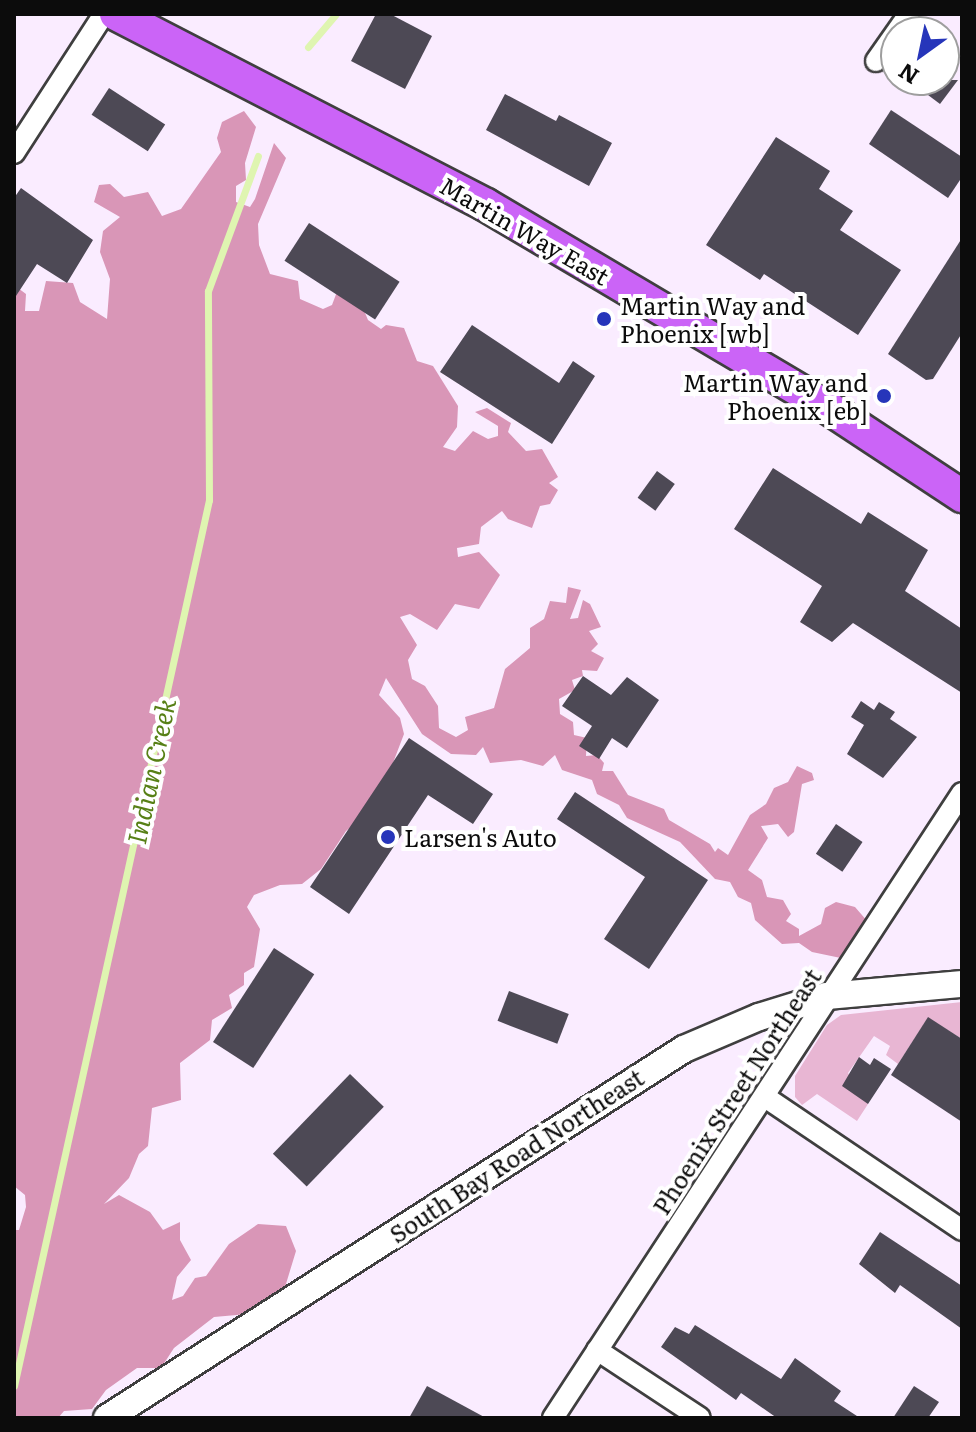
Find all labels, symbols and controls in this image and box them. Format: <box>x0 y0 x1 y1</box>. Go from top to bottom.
north arrow <box>880 16 960 96</box>
text: N <box>891 56 924 94</box>
street label: Martin Way East <box>435 170 615 290</box>
place label: Martin Way and Phoenix [wb] <box>620 291 805 347</box>
marker: Martin Way and Phoenix [wb] <box>595 310 613 328</box>
place label: Martin Way and Phoenix [eb] <box>683 368 868 424</box>
marker: Martin Way and Phoenix [eb] <box>875 387 893 405</box>
water label: Indian Creek <box>119 695 181 847</box>
place label: Larsen's Auto <box>404 823 557 851</box>
marker: Larsen's Auto <box>379 828 397 846</box>
street label: Phoenix Street Northeast <box>646 963 826 1219</box>
street label: South Bay Road Northeast <box>384 1062 648 1248</box>

